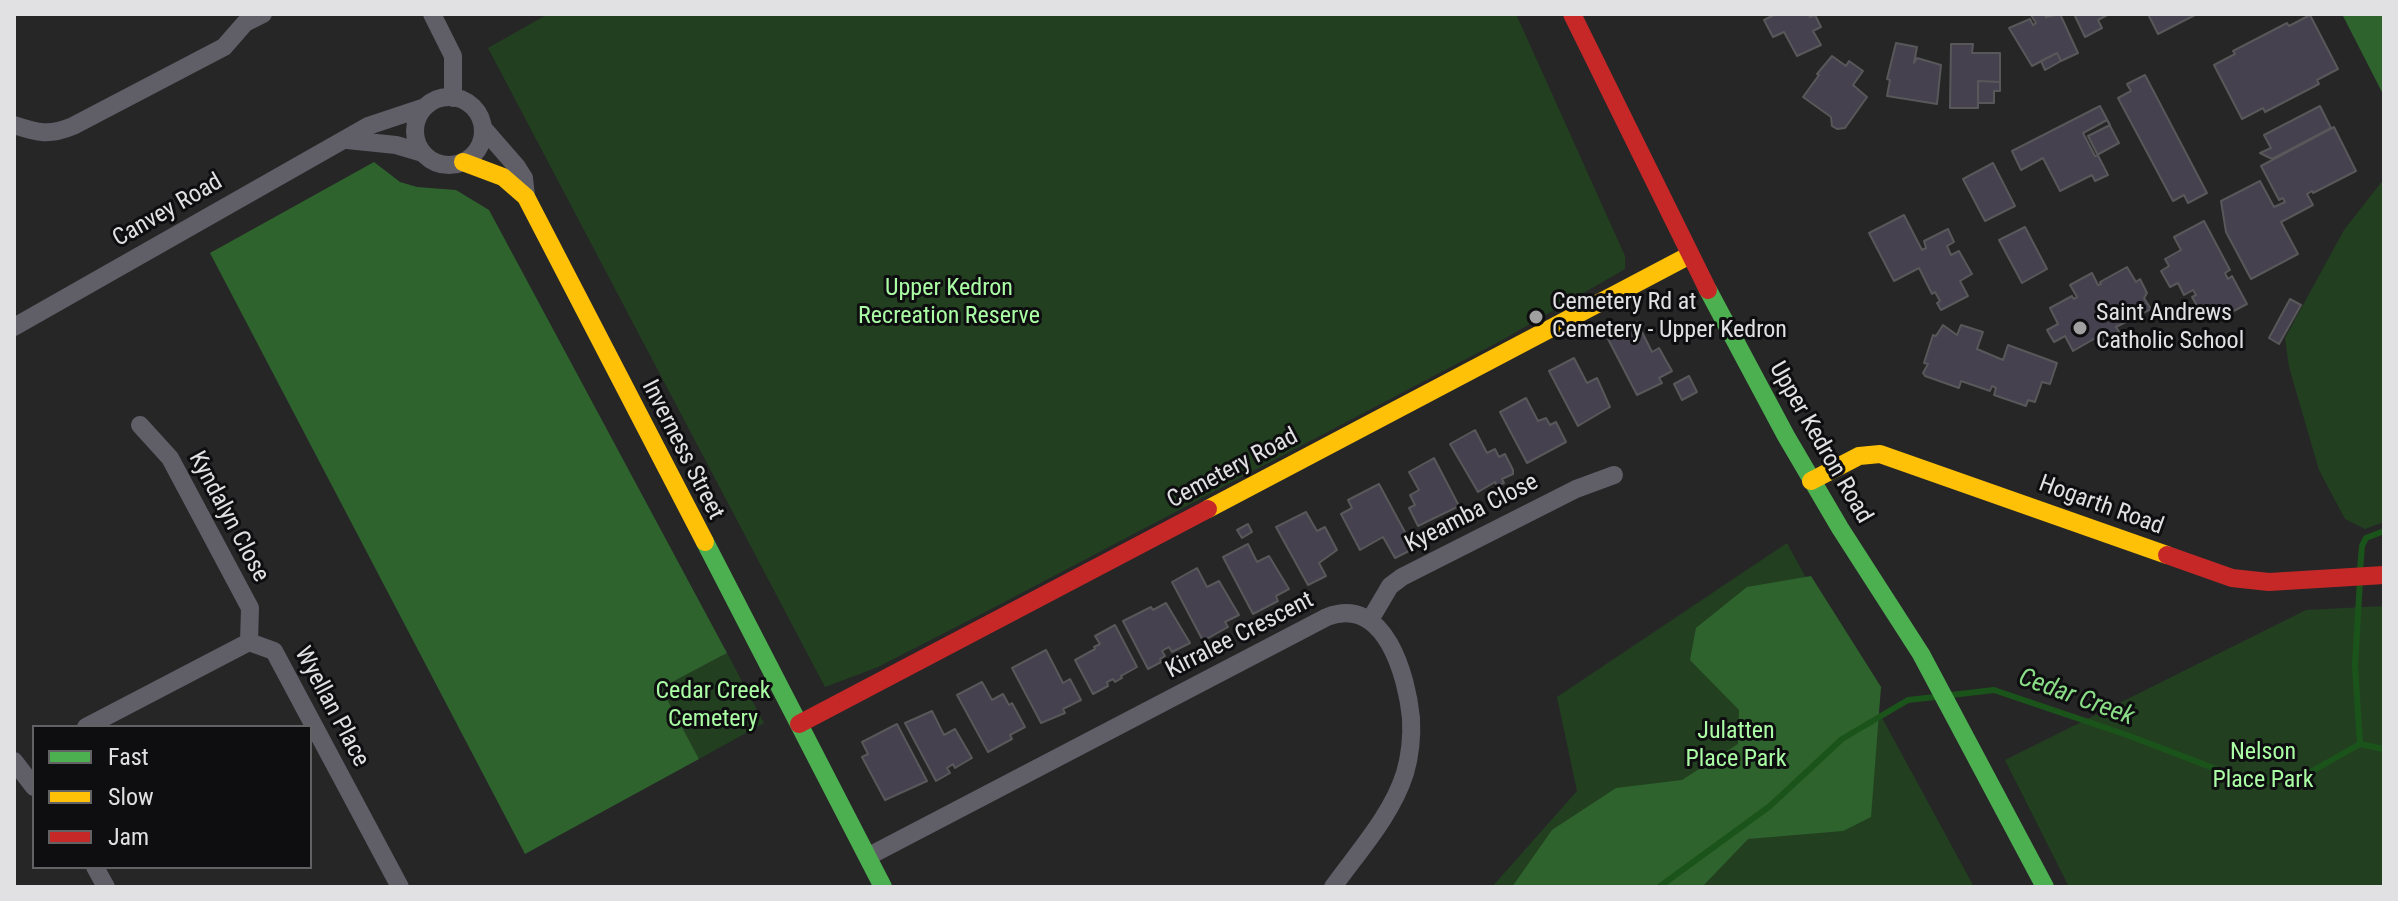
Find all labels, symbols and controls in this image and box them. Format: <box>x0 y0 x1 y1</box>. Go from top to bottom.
street label: Canvey Road <box>108 168 228 254</box>
park label: Upper Kedron Recreation Reserve <box>858 275 1040 331</box>
place label: Cemetery Rd at Cemetery - Upper Kedron <box>1552 289 1787 345</box>
place label: Saint Andrews Catholic School <box>2096 300 2244 356</box>
marker: Cemetery Rd at Cemetery - Upper Kedron <box>1527 308 1545 326</box>
marker: Saint Andrews Catholic School <box>2071 319 2089 337</box>
street label: Upper Kedron Road <box>1762 357 1878 529</box>
street label: Inverness Street <box>634 375 730 525</box>
street label: Cemetery Road <box>1163 423 1303 515</box>
street label: Kyndalyn Close <box>182 447 274 587</box>
street label: Kyeamba Close <box>1401 468 1543 560</box>
street label: Hogarth Road <box>2035 470 2167 542</box>
street label: Kirralee Crescent <box>1161 586 1319 686</box>
street label: Wyellan Place <box>287 642 375 772</box>
water label: Cedar Creek <box>2014 663 2138 733</box>
park label: Cedar Creek Cemetery <box>655 678 771 734</box>
park label: Julatten Place Park <box>1686 718 1786 774</box>
legend <box>32 725 312 869</box>
park label: Nelson Place Park <box>2213 739 2313 795</box>
text: Fast <box>108 743 149 771</box>
text: Slow <box>108 783 154 811</box>
text: Jam <box>108 823 149 851</box>

